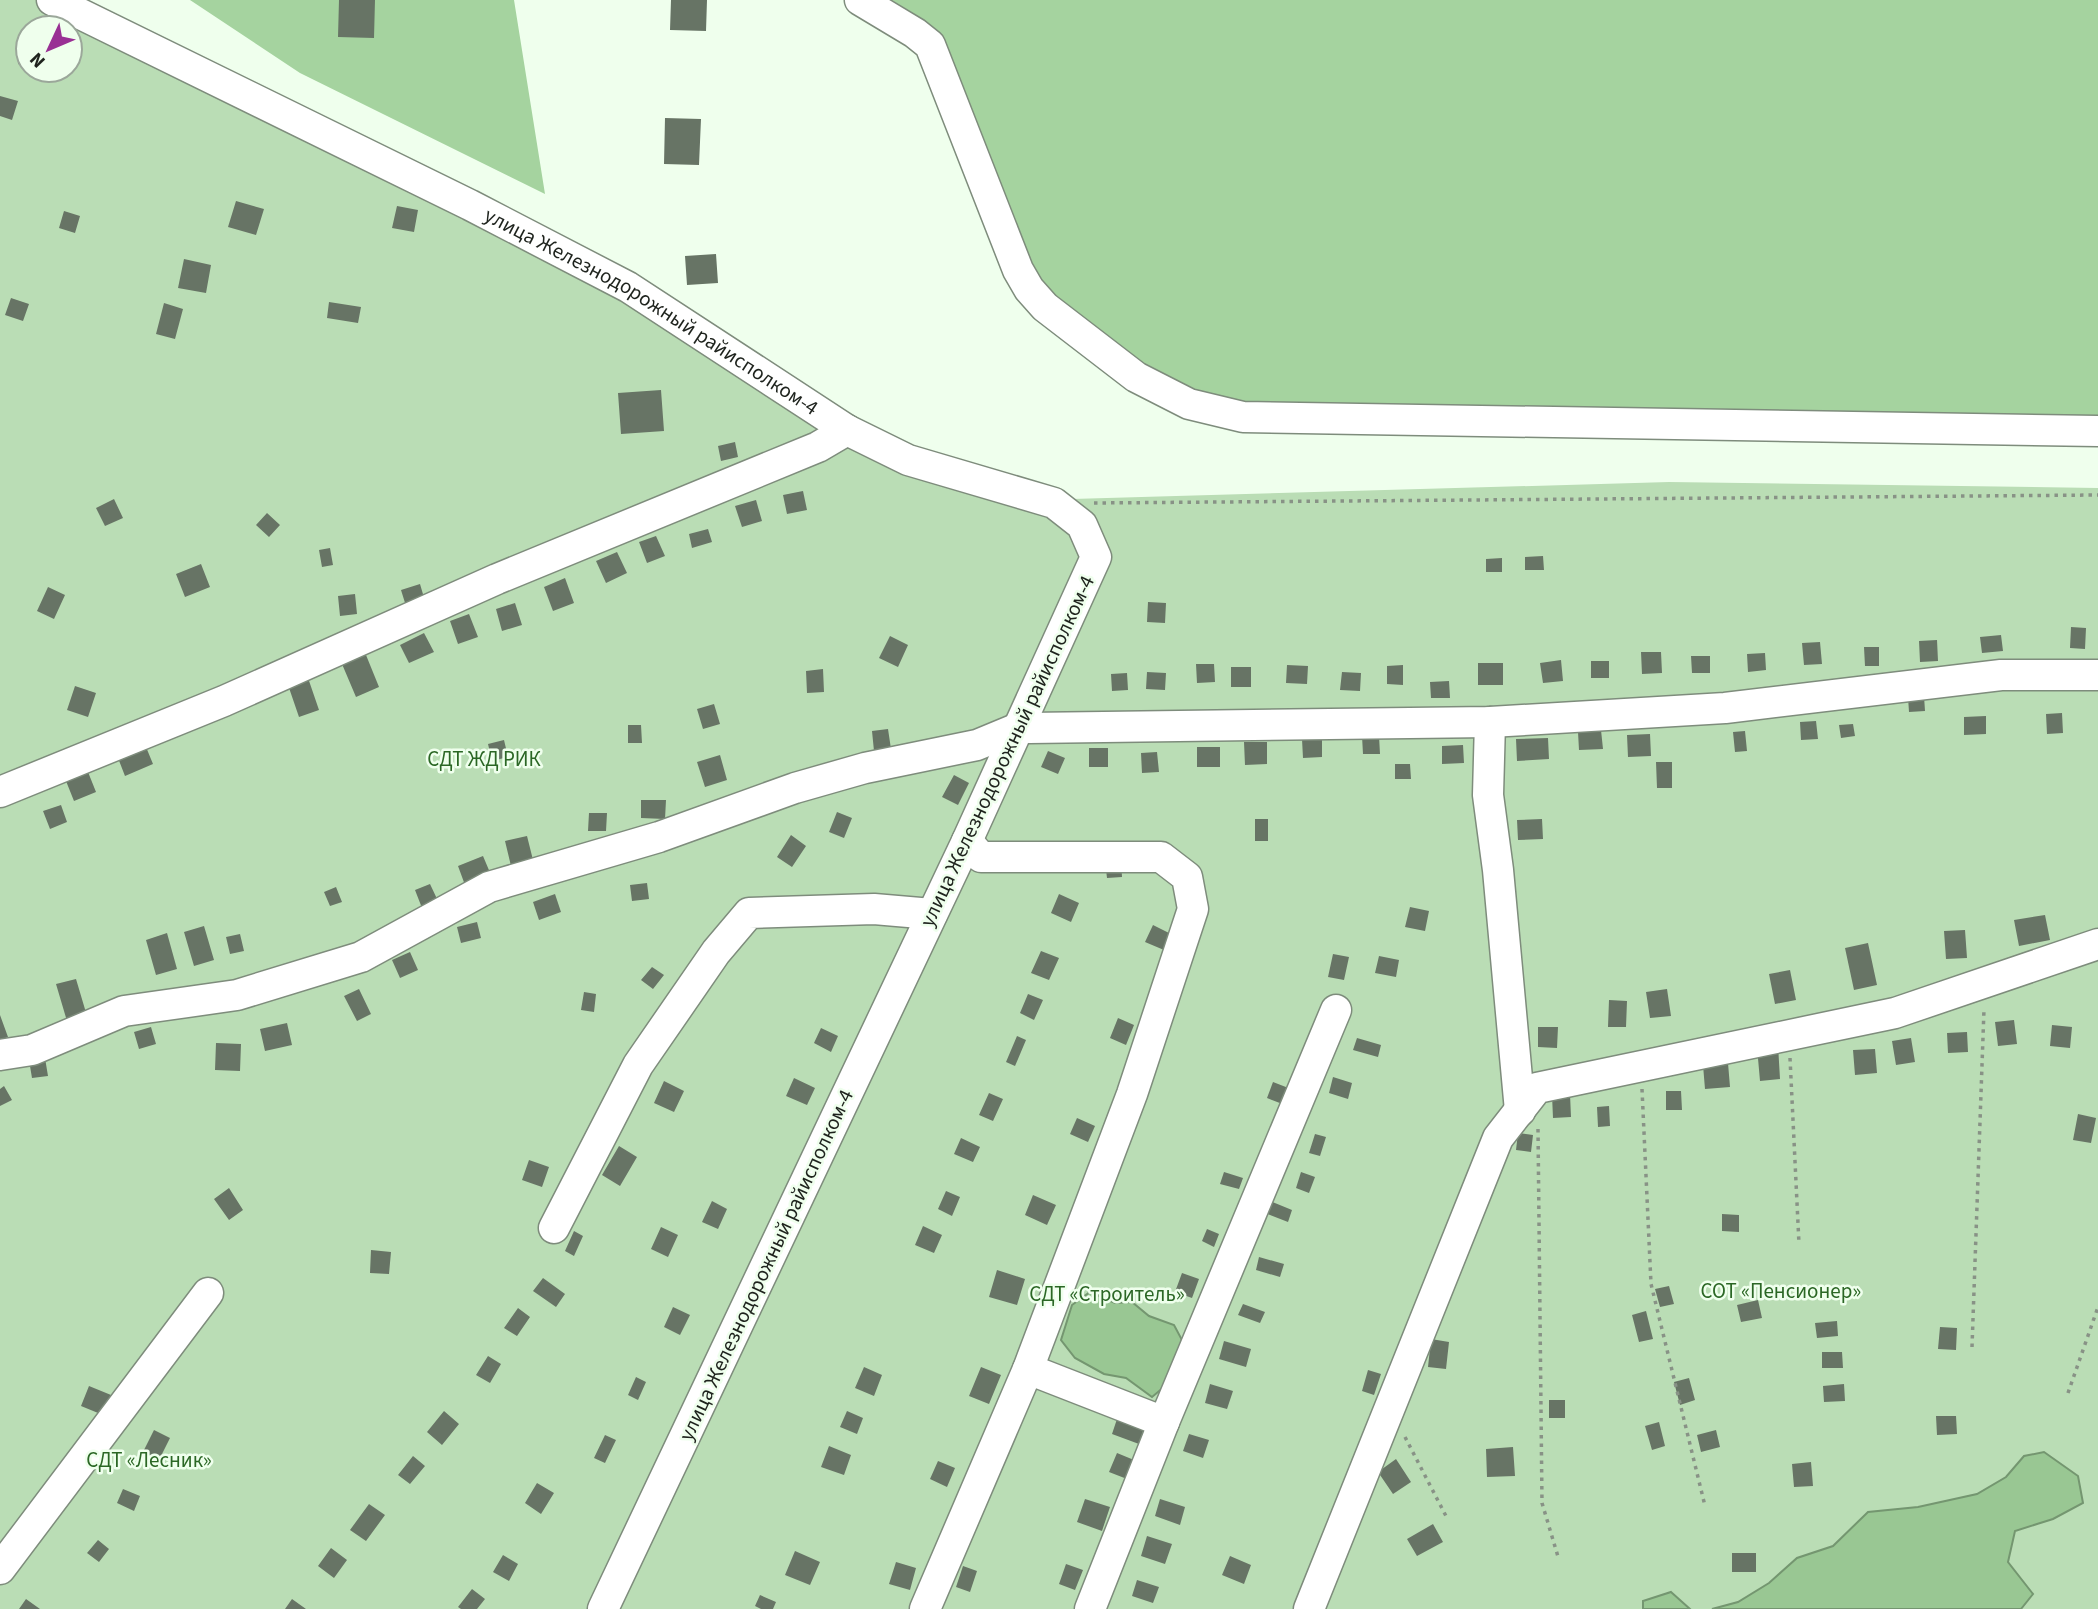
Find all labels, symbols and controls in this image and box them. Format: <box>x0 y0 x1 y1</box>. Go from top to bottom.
north arrow <box>14 14 84 84</box>
text: N <box>24 46 52 74</box>
street label: улица Железнодорожный райисполком-4 <box>479 200 824 422</box>
street label: улица Железнодорожный райисполком-4 <box>912 570 1102 932</box>
park label: СДТ ЖД РИК <box>427 744 542 774</box>
street label: улица Железнодорожный райисполком-4 <box>671 1084 861 1446</box>
park label: СОТ «Пенсионер» <box>1701 1276 1861 1306</box>
park label: СДТ «Строитель» <box>1029 1279 1185 1309</box>
park label: СДТ «Лесник» <box>86 1445 212 1475</box>

